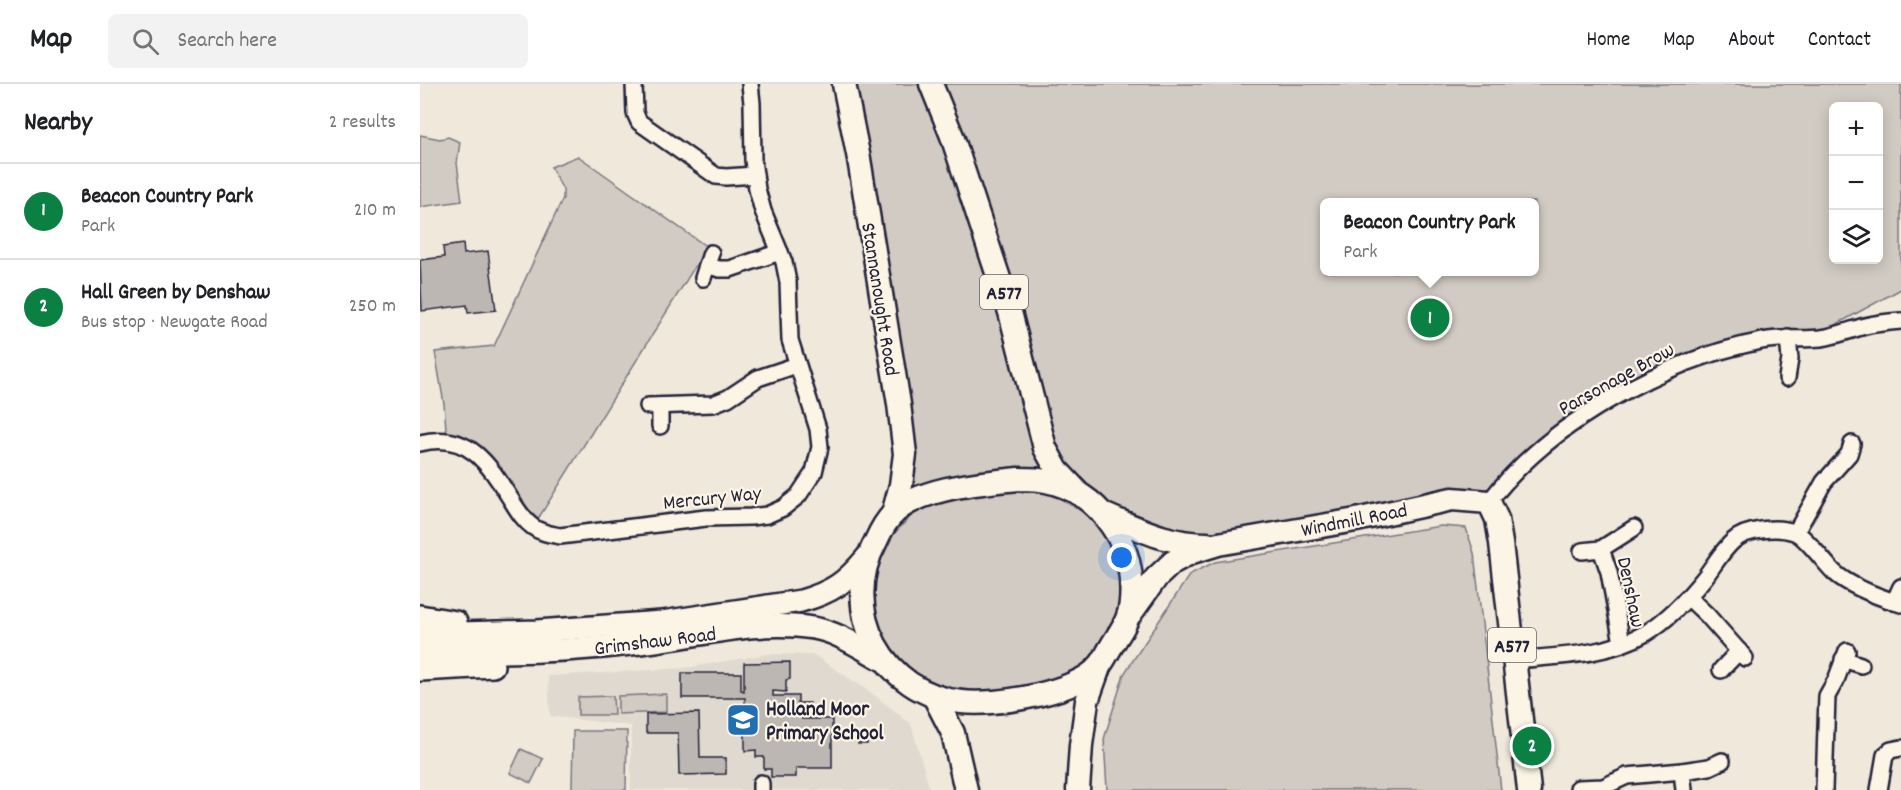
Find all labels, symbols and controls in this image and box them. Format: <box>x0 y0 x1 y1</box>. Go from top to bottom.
search box <box>108 14 528 68</box>
text: Map <box>30 21 72 61</box>
icon: search <box>129 25 162 58</box>
text: Search here <box>177 26 277 57</box>
text: Home <box>1586 26 1630 56</box>
text: Map <box>1663 26 1695 56</box>
text: About <box>1728 26 1775 56</box>
text: Contact <box>1808 26 1871 56</box>
map controls <box>1829 102 1883 264</box>
button: + <box>1829 102 1883 156</box>
text: Nearby <box>24 105 92 142</box>
text: 2 results <box>329 109 396 137</box>
button: − <box>1829 156 1883 210</box>
text: Beacon Country Park <box>81 182 253 213</box>
text: 1 <box>41 197 46 225</box>
text: 210 m <box>354 197 396 225</box>
popup <box>1320 198 1539 276</box>
text: Beacon Country Park <box>1343 208 1516 239</box>
button: layers <box>1829 210 1883 264</box>
text: Park <box>81 213 115 241</box>
street label: Stannanought Road <box>851 221 905 378</box>
text: Park <box>1343 239 1377 267</box>
road number: A577 <box>980 275 1028 309</box>
text: Hall Green by Denshaw <box>81 278 270 309</box>
text: 2 <box>39 293 48 321</box>
text: 250 m <box>349 293 396 321</box>
pin: 1 <box>1410 296 1450 340</box>
text: Bus stop · Newgate Road <box>81 309 268 337</box>
street label: Parsonage Brow <box>1554 336 1681 425</box>
street label: Mercury Way <box>662 480 763 520</box>
street label: Windmill Road <box>1299 497 1410 547</box>
your location <box>1107 543 1136 572</box>
street label: Denshaw <box>1607 554 1651 631</box>
street label: Grimshaw Road <box>593 621 718 665</box>
road number: A577 <box>1488 628 1536 662</box>
place label: Holland Moor Primary School <box>766 696 885 750</box>
school or university icon: Holland Moor Primary School <box>725 702 761 738</box>
pin: 2 <box>1512 724 1552 768</box>

